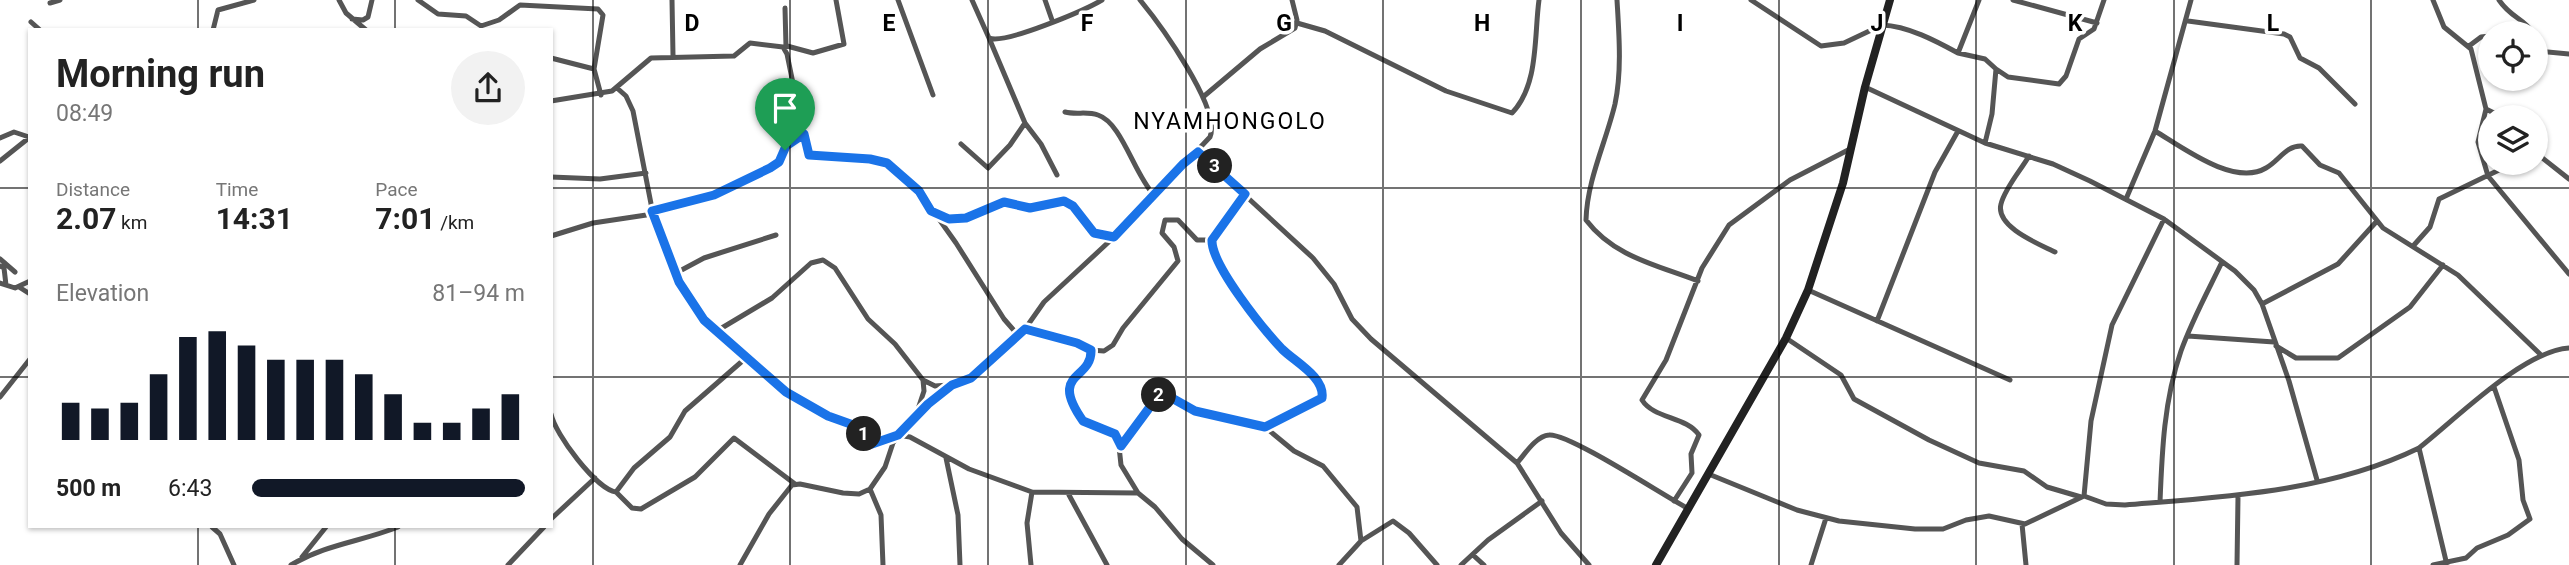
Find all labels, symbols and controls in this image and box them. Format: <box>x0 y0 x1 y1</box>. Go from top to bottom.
text: D <box>685 10 699 37</box>
text: E <box>883 10 896 37</box>
text: F <box>1081 10 1094 37</box>
text: G <box>1276 10 1292 37</box>
text: H <box>1474 10 1490 37</box>
text: I <box>1677 10 1683 37</box>
text: J <box>1871 10 1883 37</box>
text: K <box>2068 10 2083 37</box>
text: L <box>2267 10 2279 37</box>
map controls <box>2478 21 2548 175</box>
button: locate <box>2478 21 2548 91</box>
button: share <box>451 51 525 125</box>
text: Morning run <box>56 52 265 96</box>
pin <box>755 78 815 150</box>
icon: arrive <box>766 89 804 127</box>
text: 08:49 <box>56 100 113 127</box>
button: layers <box>2478 105 2548 175</box>
district label: NYAMHONGOLO <box>1133 108 1327 135</box>
pin: 3 <box>1198 148 1232 184</box>
text: 3 <box>1209 154 1220 177</box>
text: Distance <box>56 178 130 201</box>
text: Time <box>216 178 258 201</box>
text: Pace <box>375 178 418 201</box>
text: 2.07 <box>56 201 116 236</box>
text: 14:31 <box>216 201 293 236</box>
text: 7:01 <box>375 201 435 236</box>
text: km <box>116 211 147 234</box>
text: /km <box>435 211 474 234</box>
text: Elevation <box>56 280 149 307</box>
text: 81–94 m <box>432 280 525 307</box>
pin: 2 <box>1142 378 1176 412</box>
text: 2 <box>1153 383 1164 406</box>
pin: 1 <box>846 416 882 452</box>
text: 1 <box>858 422 869 445</box>
text: 500 m <box>56 475 121 502</box>
text: 6:43 <box>168 475 212 502</box>

